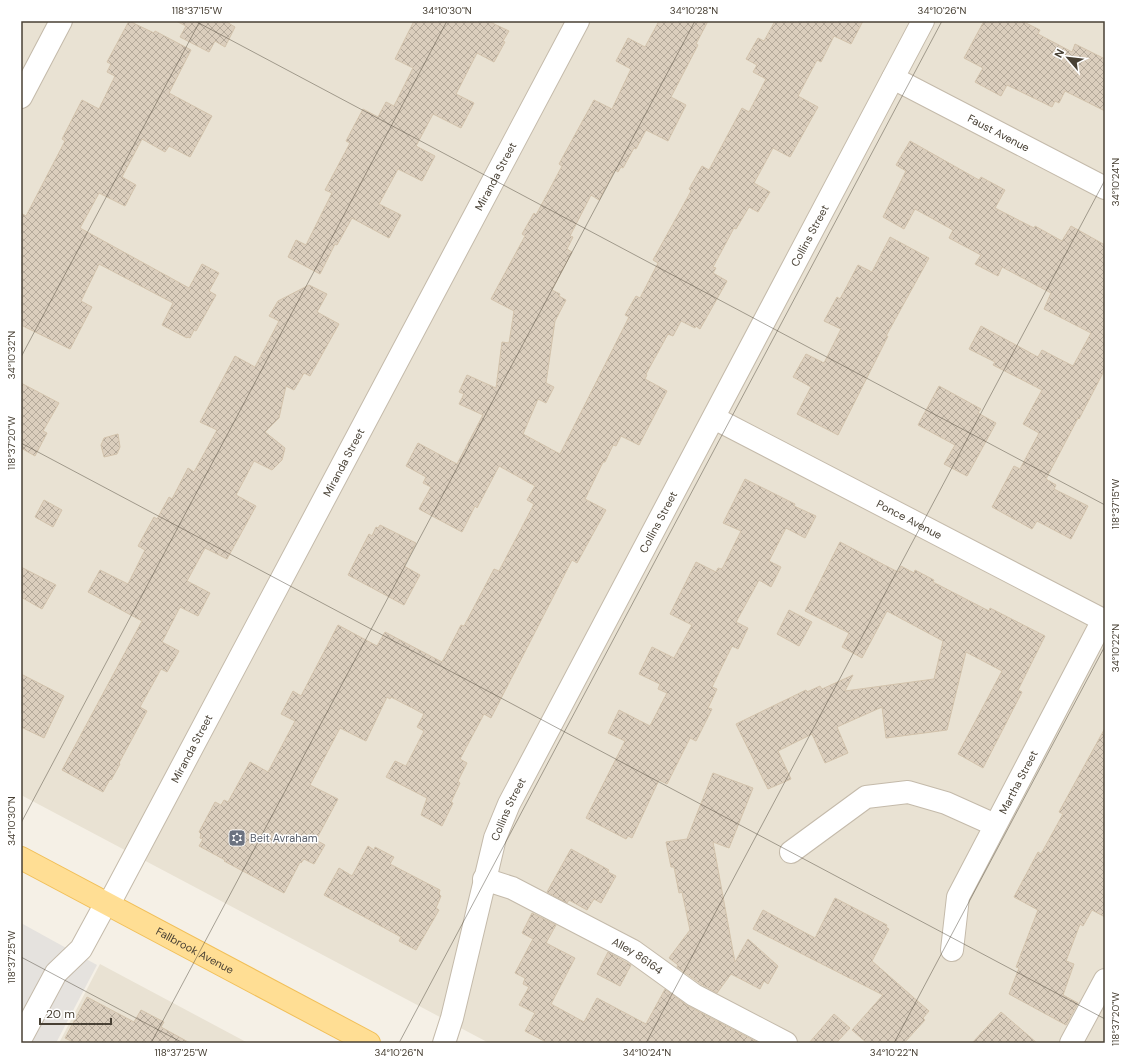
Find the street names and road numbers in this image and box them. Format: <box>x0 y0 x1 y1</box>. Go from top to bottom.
street label: Faust Avenue <box>965 111 1032 155</box>
street label: Miranda Street <box>472 140 519 213</box>
street label: Collins Street <box>787 202 832 269</box>
street label: Miranda Street <box>320 426 367 499</box>
street label: Collins Street <box>636 489 680 555</box>
street label: Ponce Avenue <box>874 497 944 542</box>
street label: Miranda Street <box>168 712 215 785</box>
street label: Martha Street <box>996 748 1041 816</box>
street label: Collins Street <box>488 775 529 843</box>
street label: Fallbrook Avenue <box>154 924 236 977</box>
street label: Alley 86164 <box>610 934 666 977</box>

